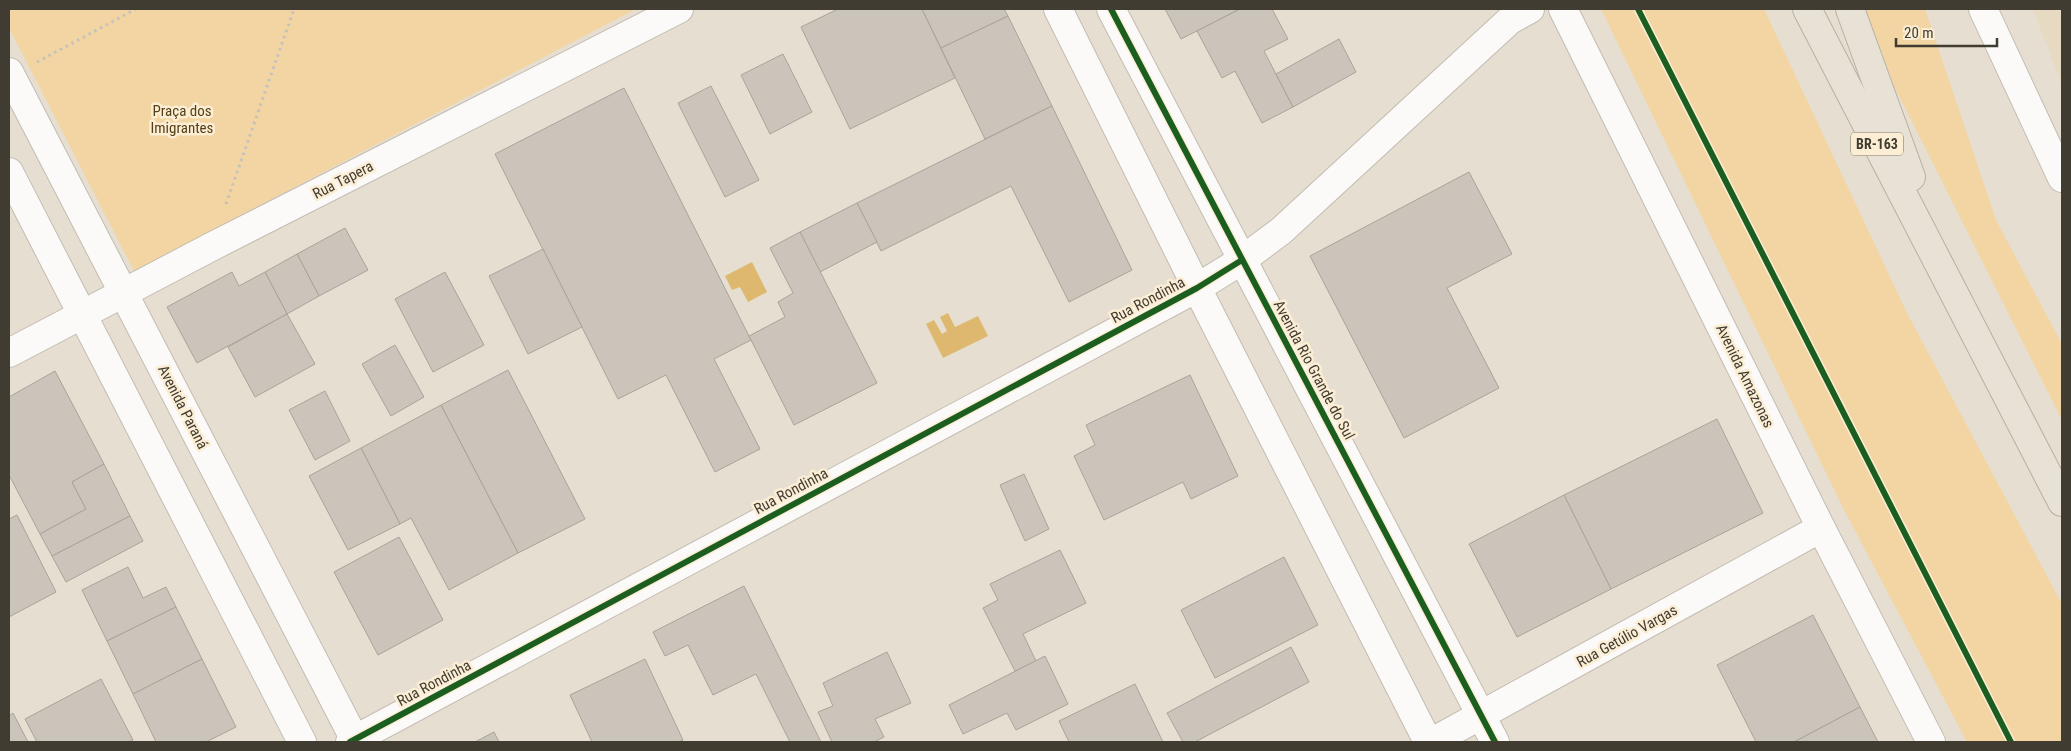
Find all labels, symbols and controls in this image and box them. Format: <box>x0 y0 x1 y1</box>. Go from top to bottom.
scale bar <box>1896 15 1997 47</box>
text: 20 m <box>1904 24 1934 42</box>
park label: Praça dos Imigrantes <box>151 102 214 137</box>
road number: BR-163 <box>1851 132 1903 156</box>
street label: Rua Tapera <box>310 157 376 203</box>
street label: Rua Rondinha <box>1108 273 1188 327</box>
street label: Avenida Rio Grande do Sul <box>1270 297 1358 443</box>
street label: Avenida Amazonas <box>1712 321 1778 431</box>
street label: Avenida Paraná <box>154 362 212 452</box>
street label: Rua Rondinha <box>751 464 831 518</box>
street label: Rua Getúlio Vargas <box>1573 601 1681 671</box>
street label: Rua Rondinha <box>394 656 474 710</box>

